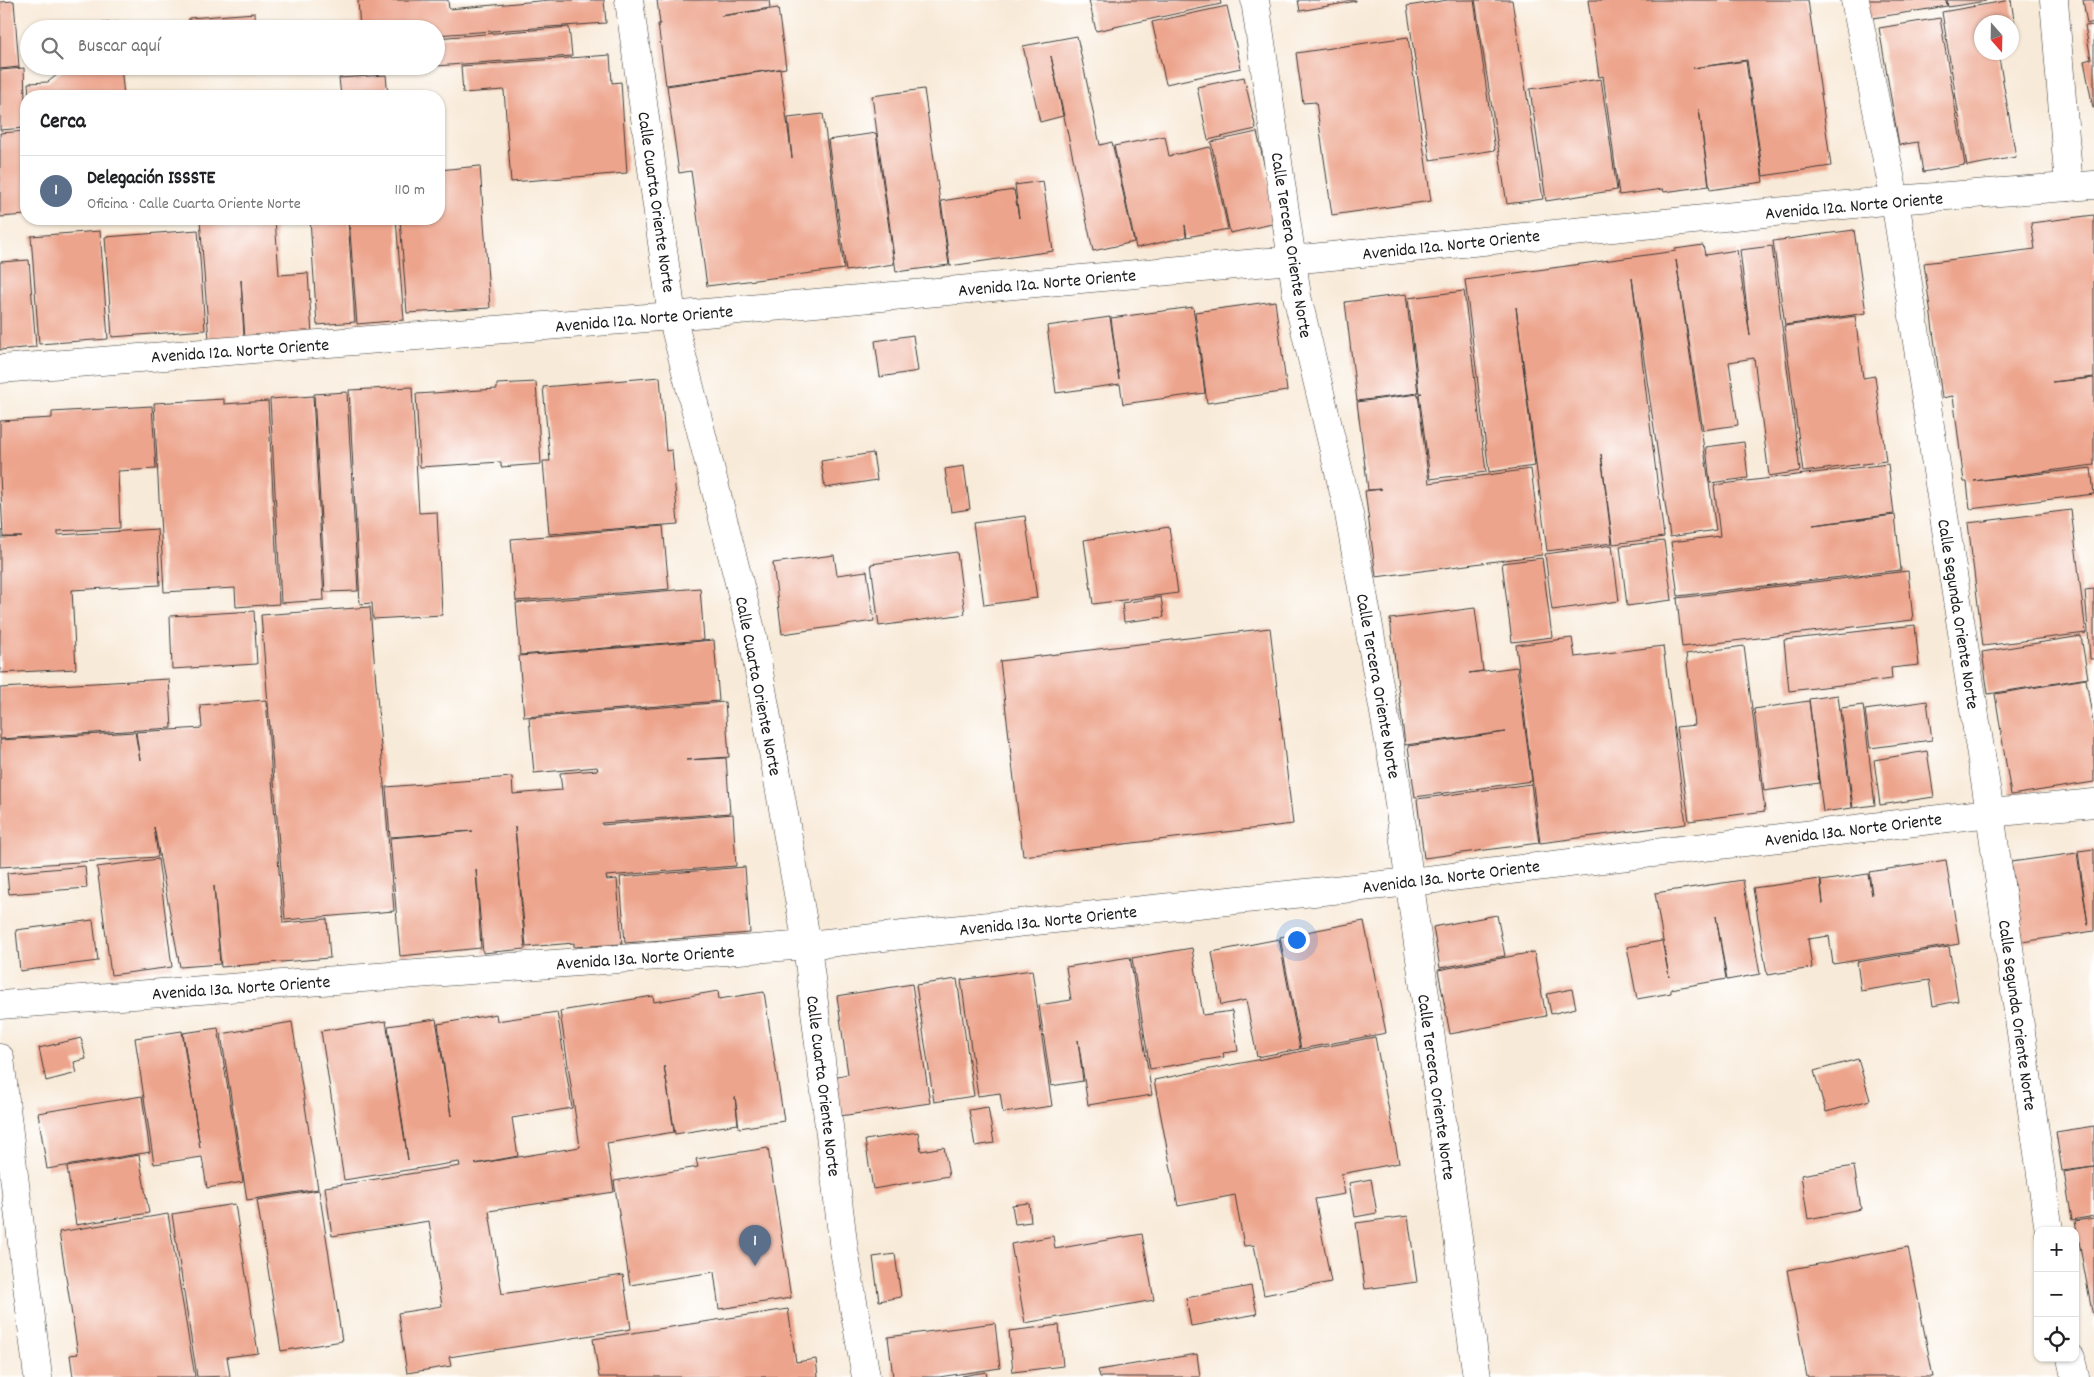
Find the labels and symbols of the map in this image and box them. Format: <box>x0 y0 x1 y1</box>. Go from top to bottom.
north arrow <box>1974 15 2019 60</box>
street label: Calle Cuarta Oriente Norte <box>629 110 680 294</box>
street label: Calle Tercera Oriente Norte <box>1263 151 1317 340</box>
street label: Avenida 12a. Norte Oriente <box>1764 187 1944 228</box>
street label: Avenida 12a. Norte Oriente <box>1361 225 1541 268</box>
street label: Avenida 12a. Norte Oriente <box>957 264 1137 305</box>
street label: Avenida 12a. Norte Oriente <box>554 300 734 341</box>
street label: Avenida 12a. Norte Oriente <box>150 334 330 371</box>
street label: Calle Segunda Oriente Norte <box>1929 518 1984 711</box>
street label: Calle Tercera Oriente Norte <box>1348 592 1405 781</box>
street label: Calle Cuarta Oriente Norte <box>727 595 786 778</box>
street label: Avenida 13a. Norte Oriente <box>1763 808 1944 855</box>
street label: Avenida 13a. Norte Oriente <box>1361 855 1542 902</box>
street label: Avenida 13a. Norte Oriente <box>958 901 1139 944</box>
street label: Calle Segunda Oriente Norte <box>1990 918 2041 1112</box>
your location <box>1284 927 1310 953</box>
street label: Avenida 13a. Norte Oriente <box>555 941 735 978</box>
street label: Avenida 13a. Norte Oriente <box>151 971 331 1008</box>
street label: Calle Tercera Oriente Norte <box>1409 993 1460 1182</box>
street label: Calle Cuarta Oriente Norte <box>798 994 845 1178</box>
pin: 1 <box>739 1225 771 1266</box>

